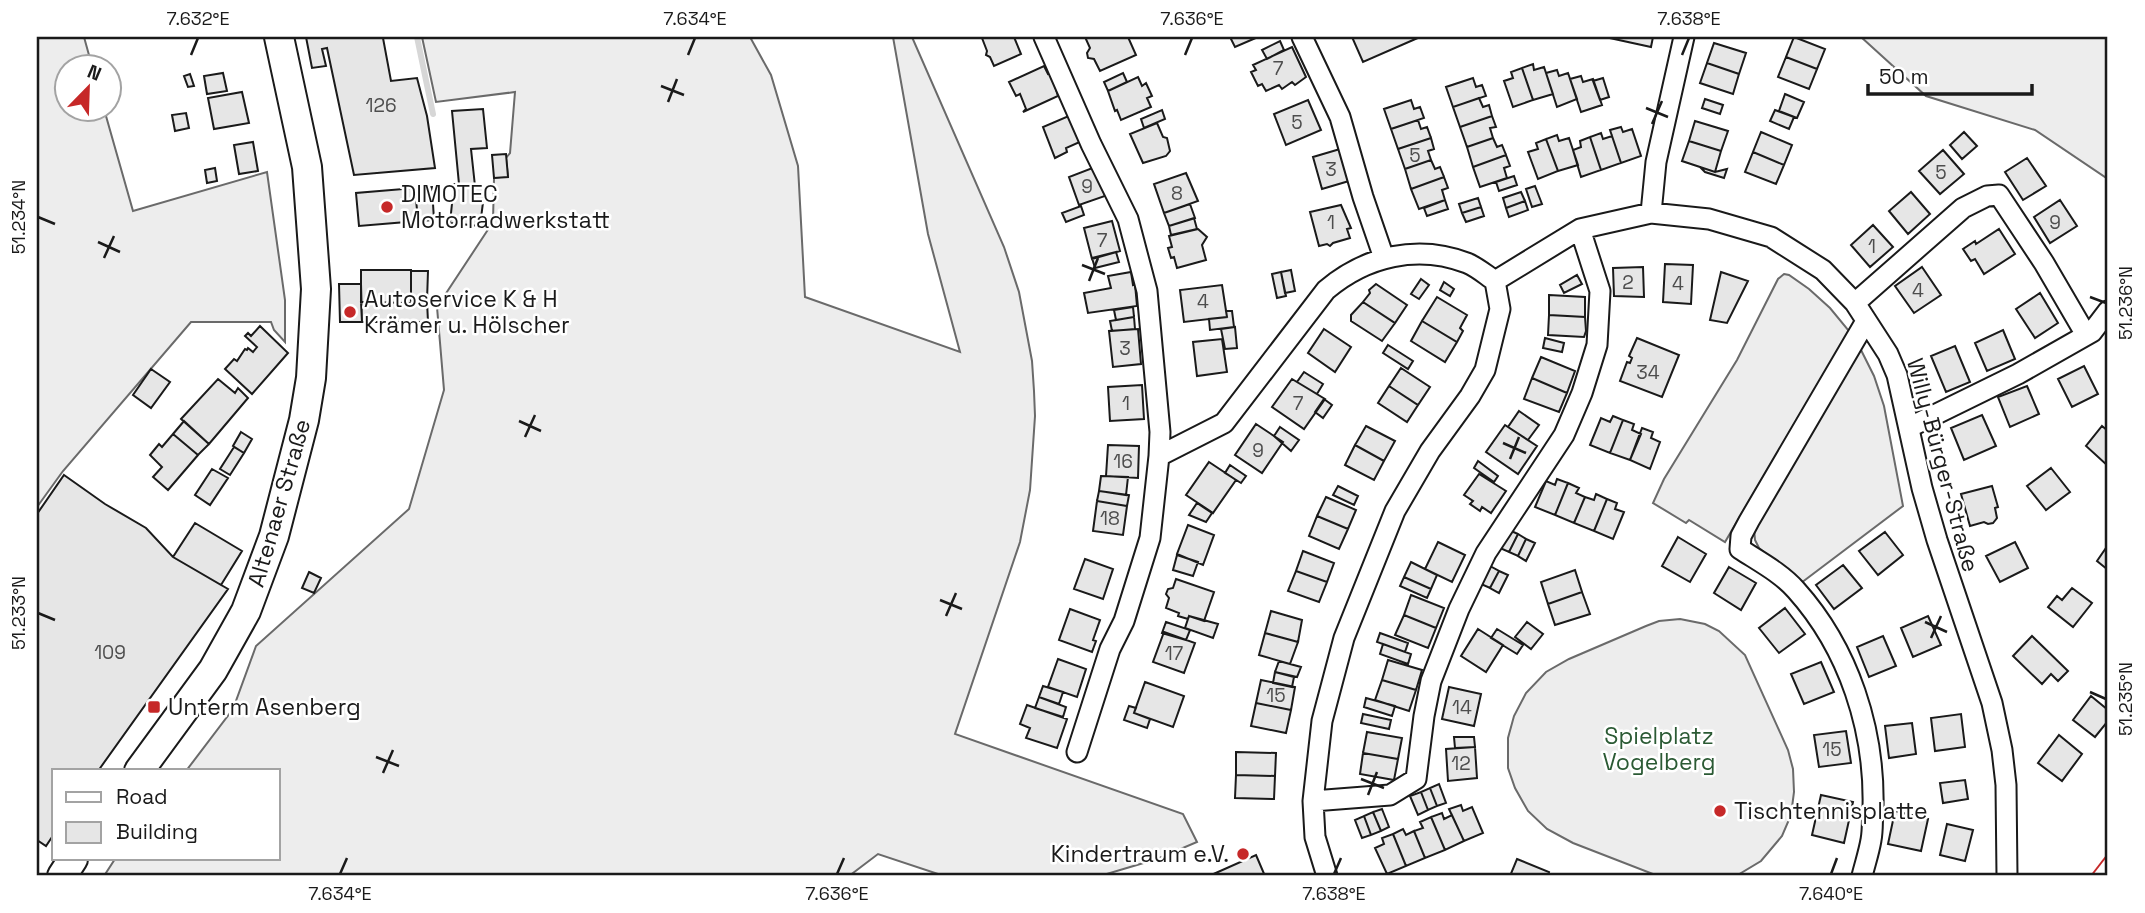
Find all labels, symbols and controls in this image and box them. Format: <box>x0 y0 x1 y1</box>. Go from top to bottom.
text: 7.632°E <box>166 7 230 30</box>
text: 7.634°E <box>663 7 727 30</box>
text: 7.636°E <box>1160 7 1224 30</box>
text: 7.638°E <box>1657 7 1721 30</box>
north arrow <box>52 52 122 122</box>
scale bar <box>1868 52 2033 96</box>
house number: 7 <box>1273 56 1284 81</box>
text: N <box>84 59 105 87</box>
text: 50 m <box>1879 63 1929 90</box>
house number: 126 <box>365 93 397 118</box>
house number: 5 <box>1291 110 1303 135</box>
house number: 5 <box>1409 143 1421 168</box>
house number: 3 <box>1325 157 1337 182</box>
house number: 5 <box>1935 160 1947 185</box>
house number: 9 <box>1081 174 1093 199</box>
place label: DIMOTEC Motorradwerkstatt <box>401 179 610 235</box>
text: 51.234°N <box>7 180 30 254</box>
house number: 8 <box>1171 181 1183 206</box>
marker: DIMOTEC Motorradwerkstatt <box>379 199 395 215</box>
house number: 1 <box>1327 210 1335 235</box>
house number: 9 <box>2049 210 2061 235</box>
house number: 7 <box>1097 228 1108 253</box>
house number: 1 <box>1868 234 1876 259</box>
text: 51.236°N <box>2114 266 2137 340</box>
house number: 2 <box>1622 270 1634 295</box>
house number: 4 <box>1672 271 1684 296</box>
house number: 4 <box>1912 278 1924 303</box>
place label: Autoservice K & H Krämer u. Hölscher <box>364 284 570 340</box>
house number: 4 <box>1197 289 1209 314</box>
marker: Autoservice K & H Krämer u. Hölscher <box>342 304 358 320</box>
house number: 3 <box>1119 336 1131 361</box>
street label: Willy-Bürger-Straße <box>1900 355 1986 575</box>
house number: 34 <box>1636 360 1660 385</box>
house number: 1 <box>1122 391 1130 416</box>
house number: 7 <box>1293 391 1304 416</box>
street label: Altenaer Straße <box>241 416 317 590</box>
house number: 9 <box>1252 438 1264 463</box>
house number: 16 <box>1113 449 1133 474</box>
house number: 18 <box>1100 506 1120 531</box>
text: 51.233°N <box>7 576 30 650</box>
house number: 109 <box>94 640 126 665</box>
house number: 17 <box>1165 641 1184 666</box>
text: 51.235°N <box>2114 662 2137 736</box>
house number: 15 <box>1266 683 1286 708</box>
place label: Unterm Asenberg <box>168 692 361 722</box>
house number: 14 <box>1452 695 1472 720</box>
marker: Unterm Asenberg <box>146 699 162 715</box>
park label: Spielplatz Vogelberg <box>1602 721 1716 777</box>
house number: 15 <box>1822 737 1842 762</box>
house number: 12 <box>1451 751 1471 776</box>
legend <box>52 769 280 860</box>
text: Road <box>116 783 168 810</box>
place label: Tischtennisplatte <box>1734 796 1928 826</box>
marker: Tischtennisplatte <box>1712 803 1728 819</box>
text: Building <box>116 818 198 845</box>
place label: Kindertraum e.V. <box>1051 839 1229 869</box>
marker: Kindertraum e.V. <box>1235 846 1251 862</box>
text: 7.634°E <box>308 882 372 905</box>
text: 7.636°E <box>805 882 869 905</box>
text: 7.638°E <box>1302 882 1366 905</box>
text: 7.640°E <box>1799 882 1863 905</box>

